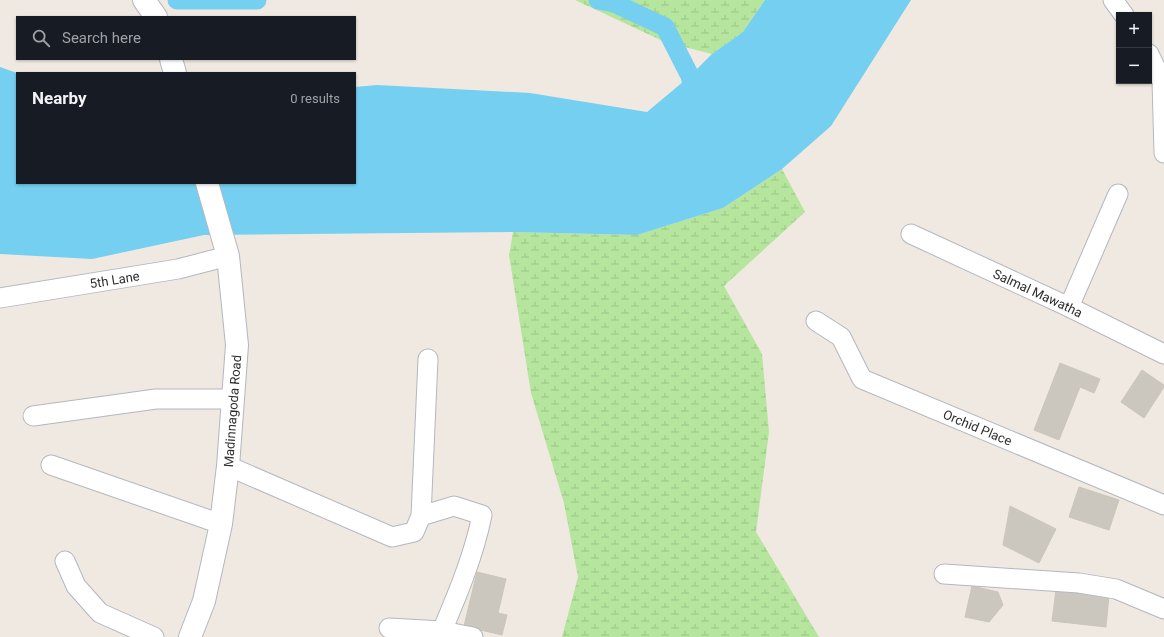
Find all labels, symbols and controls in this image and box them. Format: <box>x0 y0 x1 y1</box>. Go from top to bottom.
map controls <box>1116 12 1152 84</box>
button: + <box>1116 12 1152 48</box>
search box <box>16 16 356 60</box>
icon: search <box>30 27 52 49</box>
text: Search here <box>62 29 141 47</box>
button: − <box>1116 48 1152 84</box>
text: Nearby <box>32 88 87 108</box>
text: 0 results <box>290 91 340 106</box>
street label: Salmal Mawatha <box>991 266 1085 321</box>
street label: 5th Lane <box>89 268 141 291</box>
street label: Madinnagoda Road <box>221 354 244 468</box>
street label: Orchid Place <box>941 407 1014 449</box>

